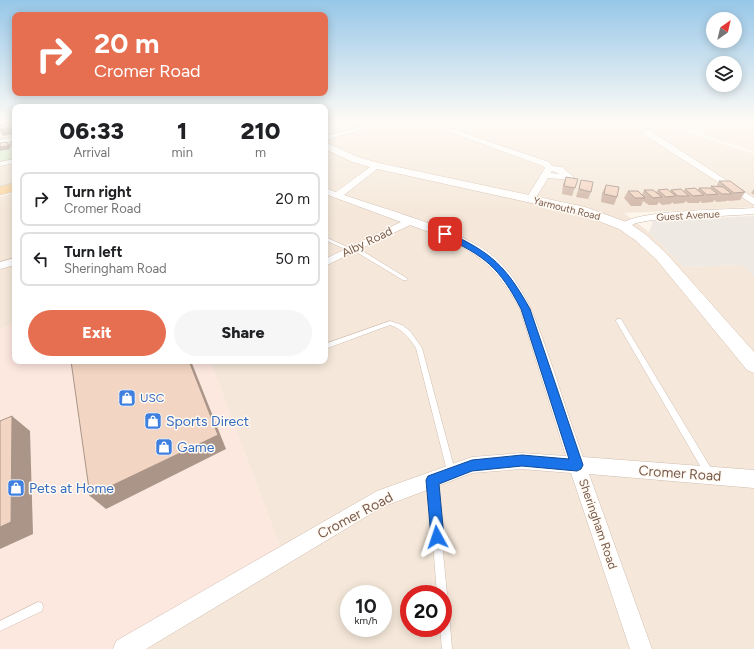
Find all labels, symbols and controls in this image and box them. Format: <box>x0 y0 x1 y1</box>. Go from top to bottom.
north arrow <box>706 12 742 48</box>
map controls <box>706 12 742 92</box>
text: 20 m <box>94 26 159 60</box>
icon: right <box>28 28 80 80</box>
button: layers <box>706 56 742 92</box>
text: Cromer Road <box>94 60 201 82</box>
text: 06:33 <box>60 116 124 145</box>
text: 1 <box>177 116 187 145</box>
text: 210 <box>240 116 280 145</box>
text: Arrival <box>73 145 110 160</box>
text: min <box>172 145 193 160</box>
text: m <box>255 145 266 160</box>
text: Turn right <box>64 183 132 201</box>
icon: right <box>30 188 52 210</box>
text: 20 m <box>276 190 310 208</box>
street label: Yarmouth Road <box>532 194 602 223</box>
text: Cromer Road <box>64 201 141 216</box>
street label: Guest Avenue <box>656 207 721 224</box>
pin <box>428 217 462 251</box>
icon: arrive <box>434 223 456 245</box>
street label: Alby Road <box>339 224 395 260</box>
text: Turn left <box>64 243 122 261</box>
icon: left <box>30 248 52 270</box>
text: 50 m <box>275 250 310 268</box>
text: Sheringham Road <box>64 261 167 276</box>
button: Exit <box>28 310 166 356</box>
button: Share <box>174 310 312 356</box>
shop icon: USC <box>117 388 137 408</box>
place label: USC <box>140 391 165 405</box>
shop icon: Sports Direct <box>143 411 163 431</box>
place label: Sports Direct <box>166 413 249 430</box>
shop icon: Game <box>154 437 174 457</box>
place label: Game <box>177 439 215 456</box>
street label: Cromer Road <box>638 462 722 485</box>
street label: Sheringham Road <box>576 477 620 571</box>
shop icon: Pets at Home <box>6 478 26 498</box>
place label: Pets at Home <box>29 480 114 497</box>
street label: Cromer Road <box>315 488 396 542</box>
position arrow <box>416 516 458 558</box>
speed limit sign: 20 <box>400 585 452 637</box>
text: 10 <box>355 594 377 618</box>
text: km/h <box>355 614 377 627</box>

